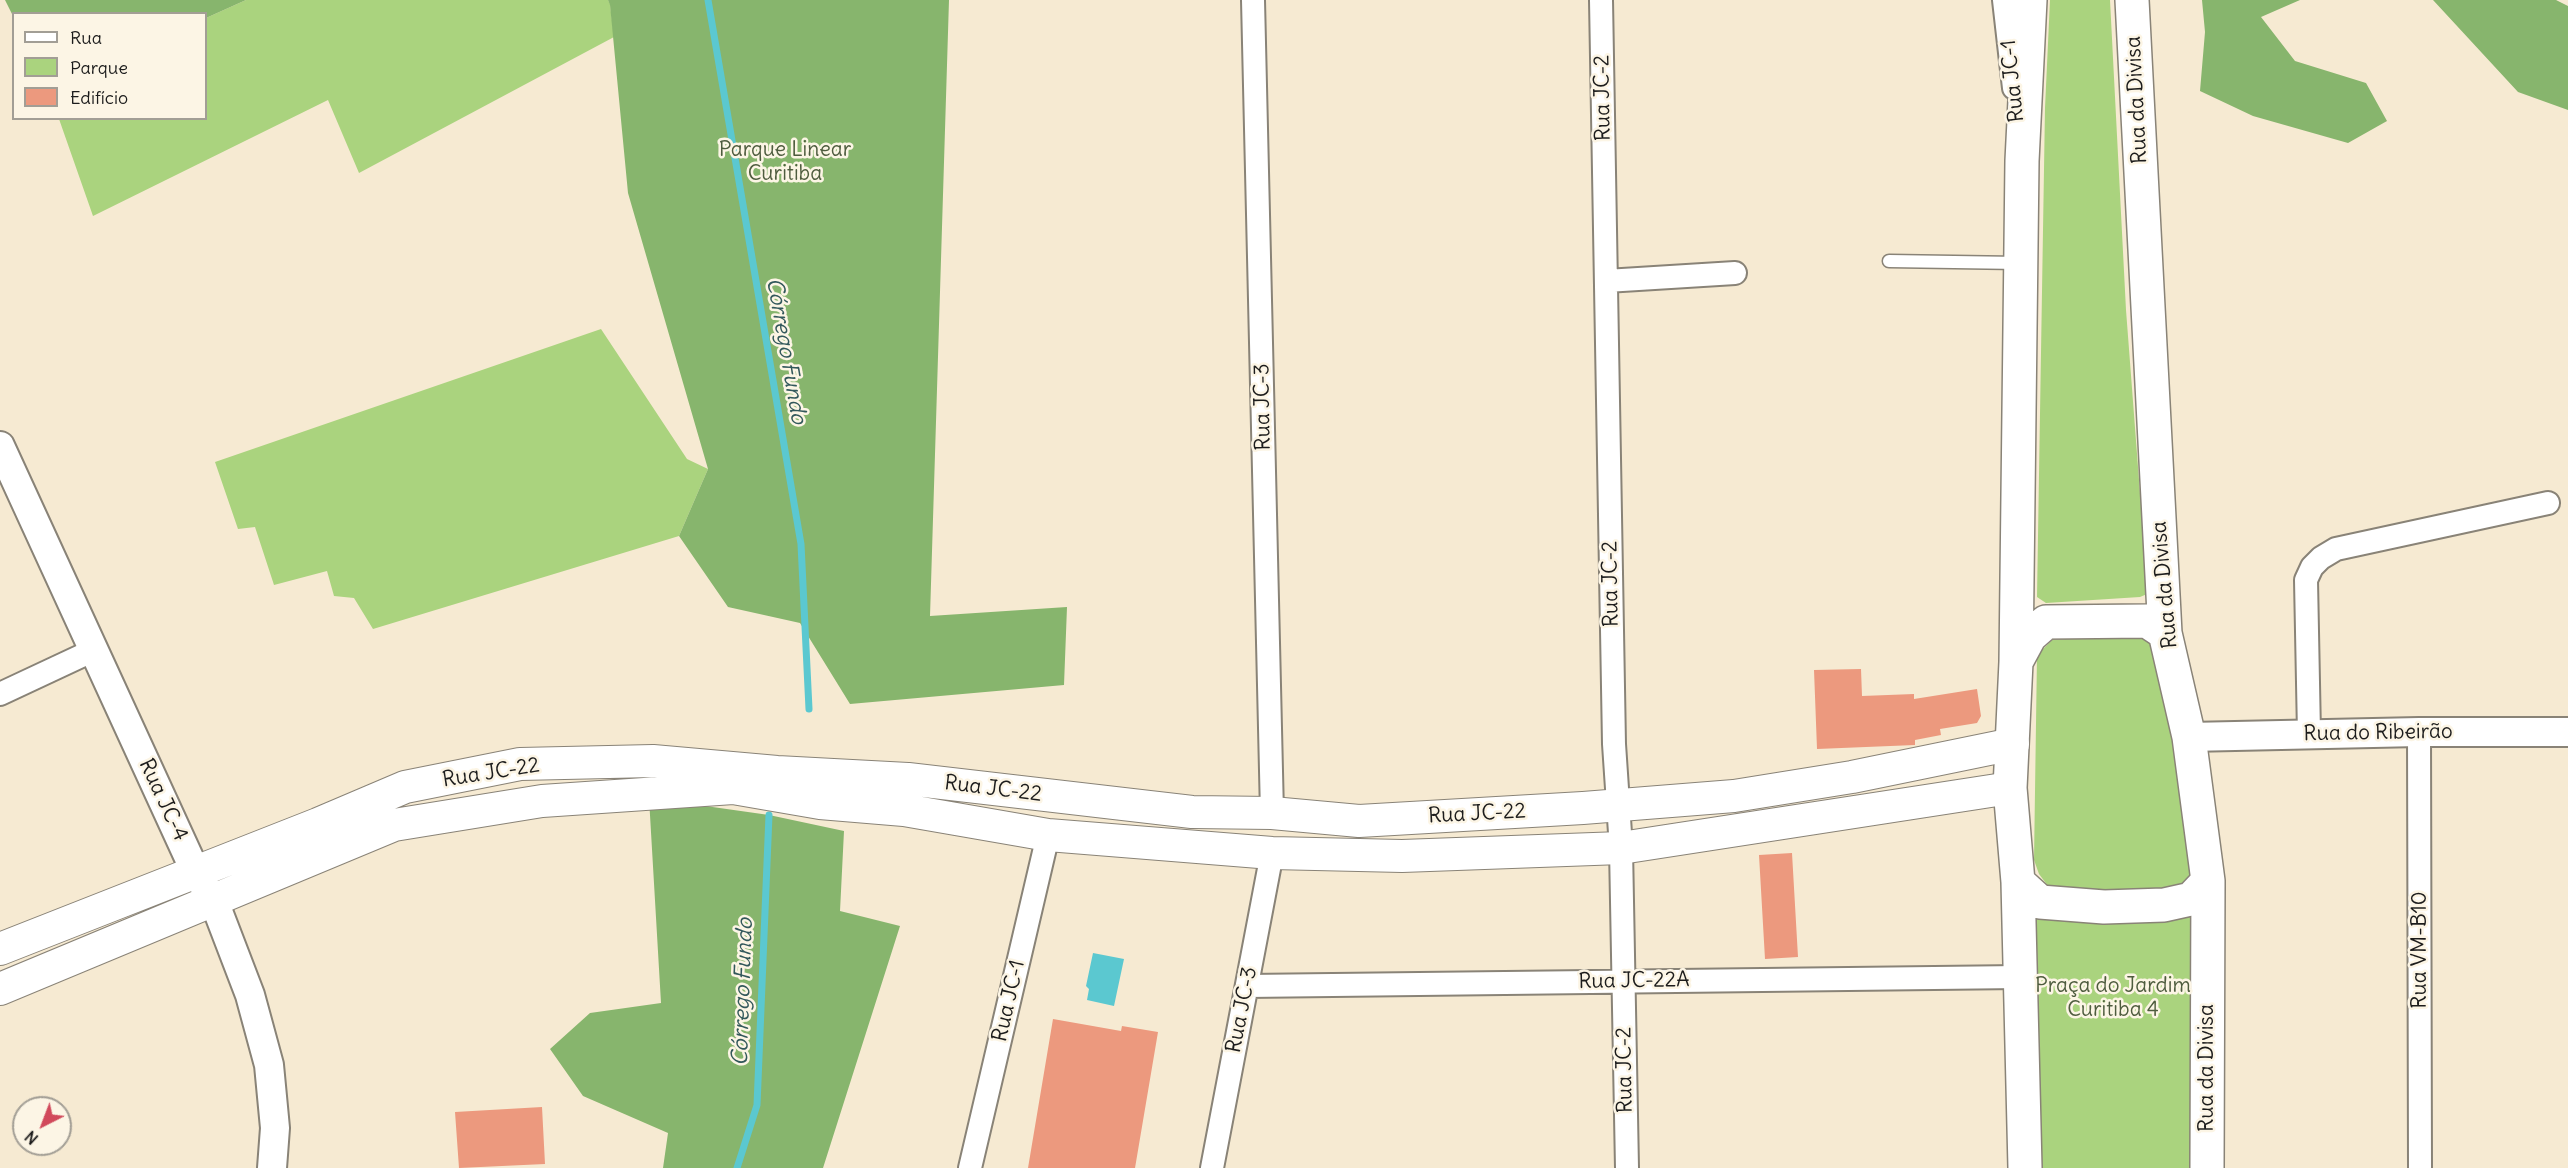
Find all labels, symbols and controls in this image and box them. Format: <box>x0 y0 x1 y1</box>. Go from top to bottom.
legend <box>12 12 207 120</box>
text: Rua <box>70 26 102 49</box>
street label: Rua da Divisa <box>2121 36 2153 164</box>
street label: Rua JC-1 <box>1996 38 2030 124</box>
street label: Rua JC-2 <box>1590 55 1616 141</box>
text: Parque <box>70 56 128 79</box>
text: Edifício <box>70 86 128 109</box>
park label: Parque Linear Curitiba <box>719 137 851 187</box>
water label: Córrego Fundo <box>760 276 812 426</box>
street label: Rua JC-3 <box>1250 363 1276 451</box>
street label: Rua da Divisa <box>2147 520 2183 650</box>
street label: Rua JC-2 <box>1598 541 1624 627</box>
street label: Rua do Ribeirão <box>2303 719 2453 747</box>
street label: Rua JC-22 <box>441 753 541 793</box>
street label: Rua JC-4 <box>133 755 193 845</box>
street label: Rua JC-22 <box>943 771 1043 807</box>
street label: Rua JC-22 <box>1427 799 1527 829</box>
street label: Rua VM-B10 <box>2407 891 2433 1009</box>
water label: Córrego Fundo <box>727 917 759 1067</box>
street label: Rua JC-1 <box>987 958 1031 1044</box>
street label: Rua JC-3 <box>1221 965 1263 1055</box>
street label: Rua JC-22A <box>1578 967 1690 995</box>
park label: Praça do Jardim Curitiba 4 <box>2035 973 2191 1023</box>
street label: Rua da Divisa <box>2194 1004 2220 1132</box>
street label: Rua JC-2 <box>1612 1027 1638 1113</box>
north arrow <box>12 1096 72 1156</box>
text: N <box>20 1127 42 1149</box>

